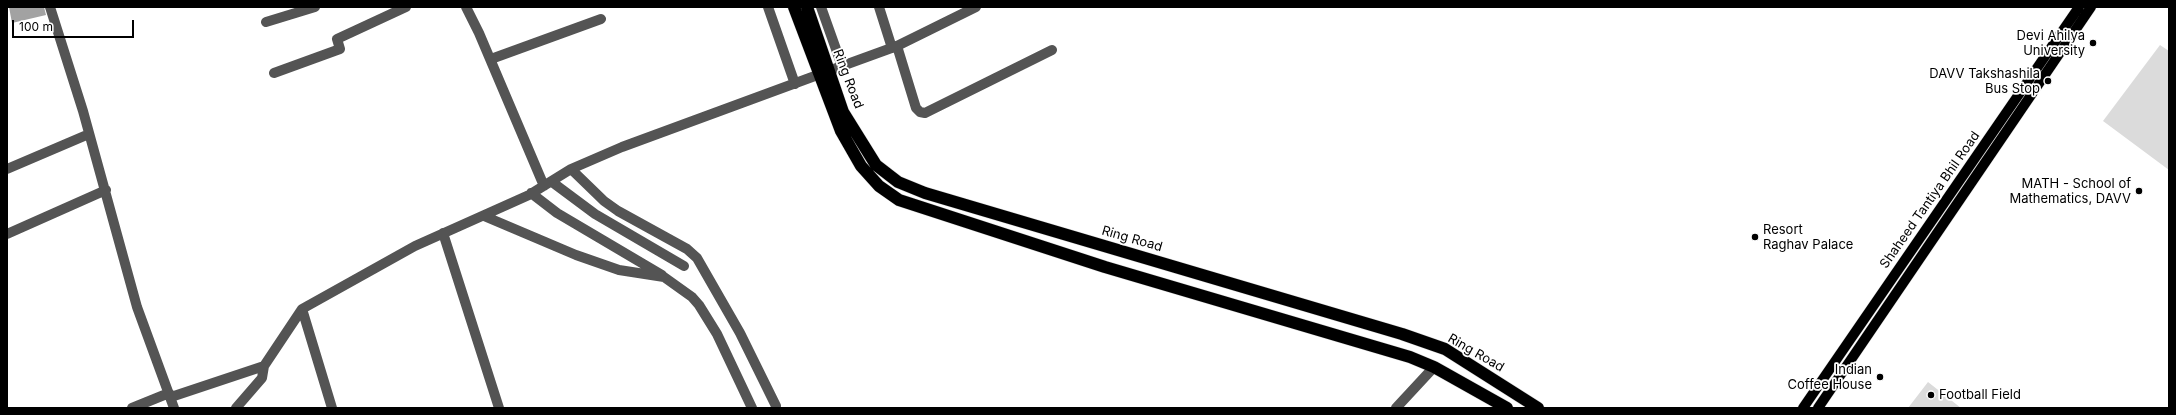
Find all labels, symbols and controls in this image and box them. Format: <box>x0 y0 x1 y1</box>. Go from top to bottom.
scale bar <box>14 12 136 38</box>
text: 100 m <box>19 19 53 34</box>
place label: Devi Ahilya University <box>2017 28 2085 59</box>
marker: Devi Ahilya University <box>2088 38 2098 48</box>
street label: Ring Road <box>830 47 866 111</box>
place label: DAVV Takshashila Bus Stop <box>1929 66 2040 97</box>
marker: DAVV Takshashila Bus Stop <box>2043 76 2053 86</box>
street label: Shaheed Tantiya Bhil Road <box>1877 129 1983 271</box>
place label: MATH - School of Mathematics, DAVV <box>2010 176 2131 207</box>
marker: MATH - School of Mathematics, DAVV <box>2134 186 2144 196</box>
place label: Resort Raghav Palace <box>1763 222 1853 253</box>
street label: Ring Road <box>1100 223 1164 255</box>
marker: Resort Raghav Palace <box>1750 232 1760 242</box>
street label: Ring Road <box>1445 331 1507 375</box>
place label: Indian Coffee House <box>1788 362 1872 393</box>
marker: Indian Coffee House <box>1875 372 1885 382</box>
place label: Football Field <box>1939 387 2021 403</box>
marker: Football Field <box>1926 390 1936 400</box>

